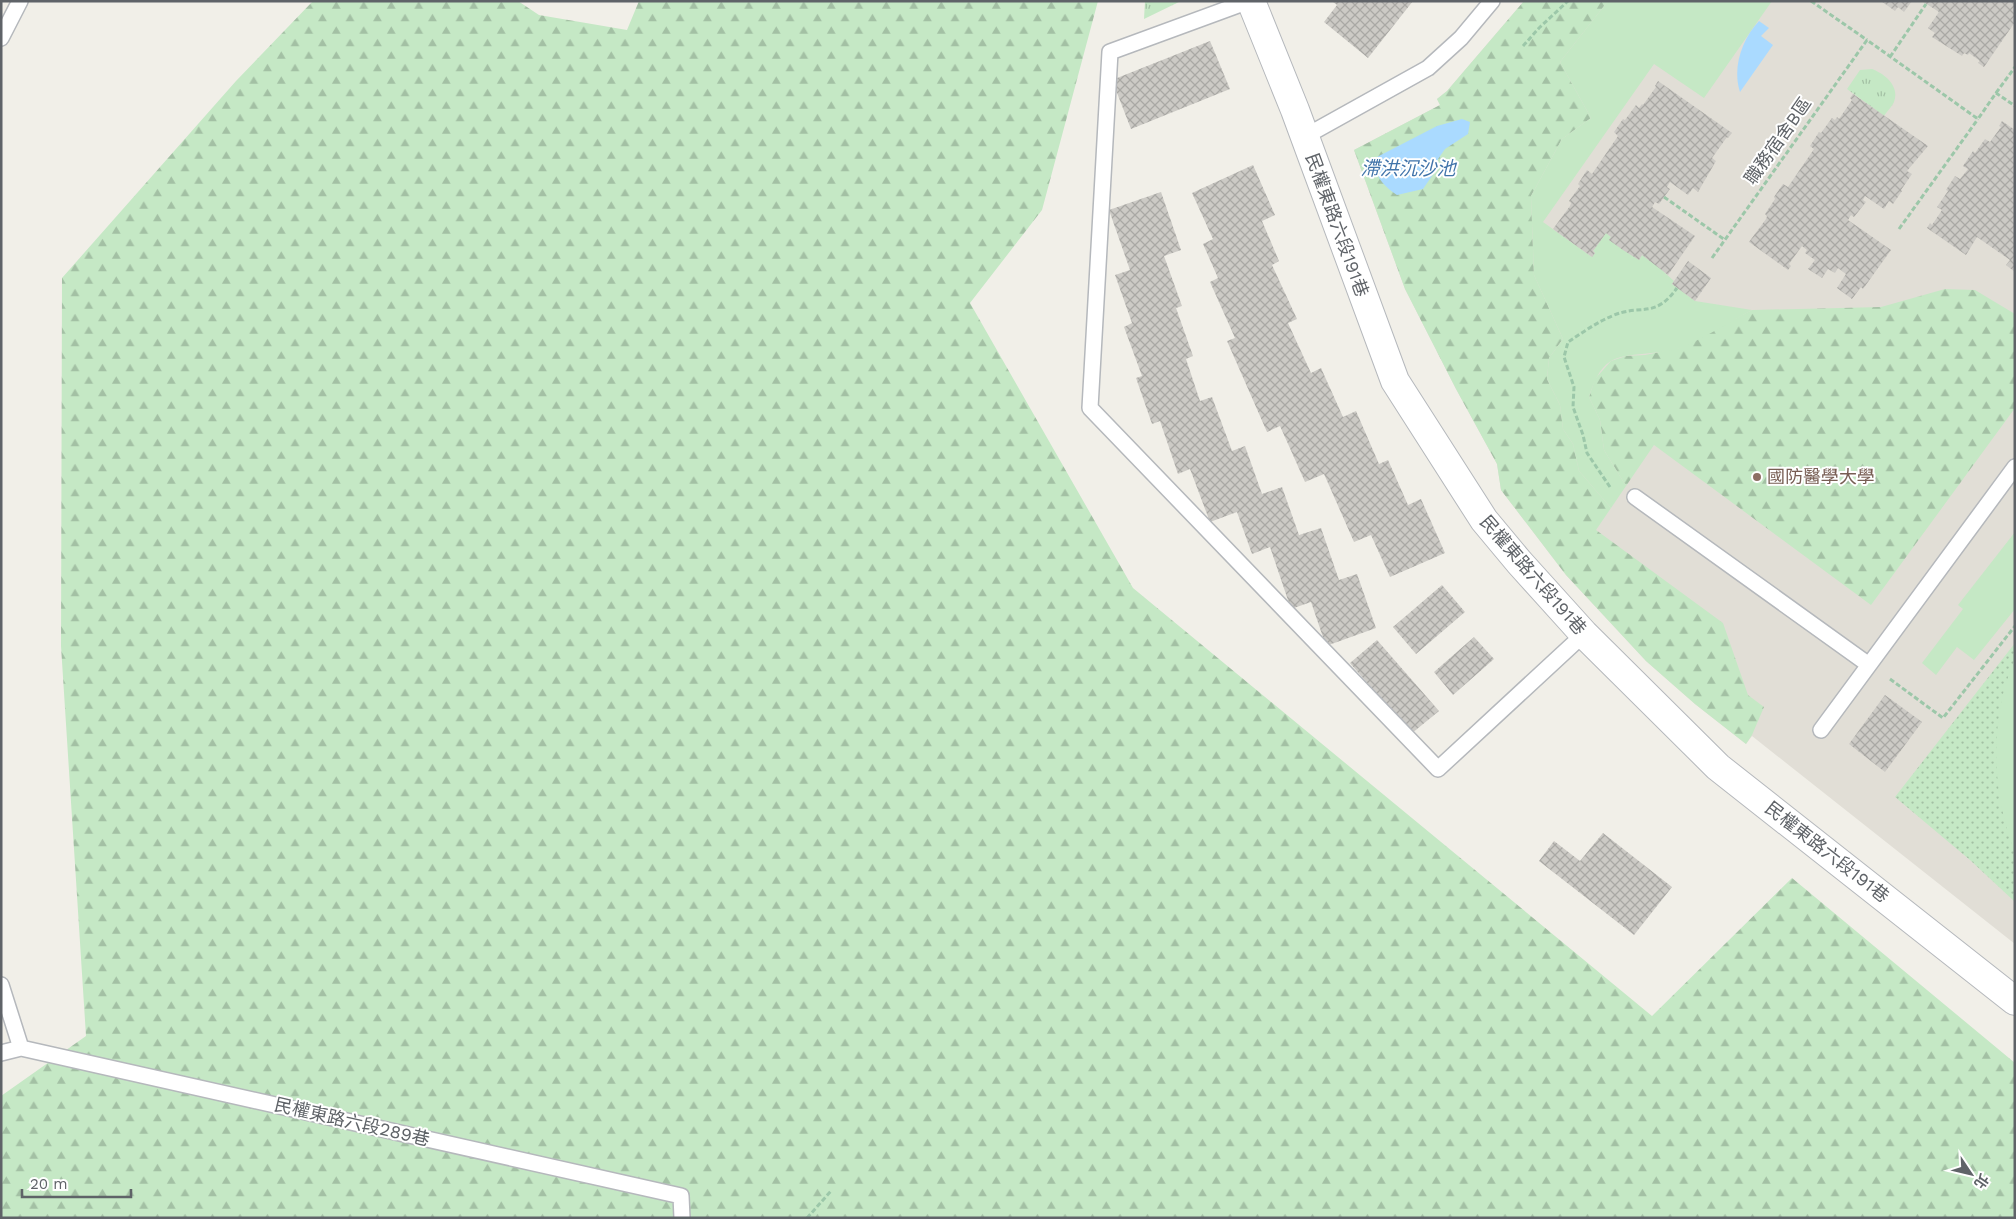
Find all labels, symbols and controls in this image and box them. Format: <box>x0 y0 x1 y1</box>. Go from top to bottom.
street label: 職務宿舍B區 <box>1740 93 1815 188</box>
street label: 民權東路六段191巷 <box>1302 150 1373 299</box>
water label: 滯洪沉沙池 <box>1360 157 1457 180</box>
place label: 國防醫學大學 <box>1767 466 1875 487</box>
marker: 國防醫學大學 <box>1751 471 1763 483</box>
street label: 民權東路六段191巷 <box>1476 511 1591 639</box>
street label: 民權東路六段191巷 <box>1761 797 1893 906</box>
street label: 民權東路六段289巷 <box>272 1093 432 1150</box>
north arrow <box>1946 1149 1996 1199</box>
scale bar <box>22 1166 131 1198</box>
text: 北 <box>1971 1171 1992 1192</box>
text: 20 m <box>30 1175 68 1193</box>

